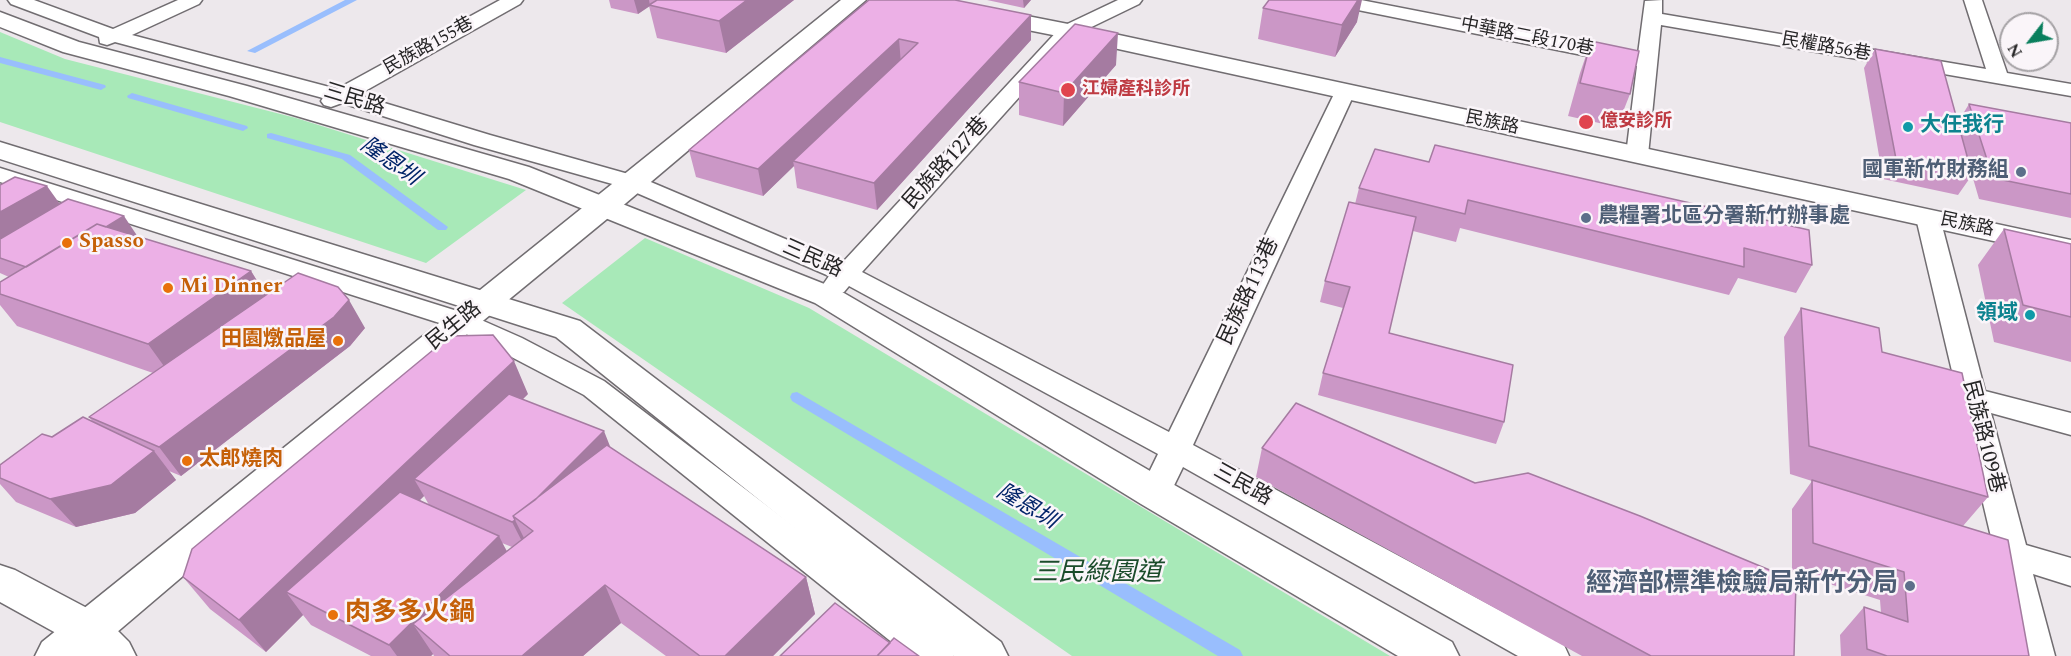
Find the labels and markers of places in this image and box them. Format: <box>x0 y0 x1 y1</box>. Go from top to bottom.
place label: 江婦產科診所 <box>1082 79 1190 101</box>
marker: 江婦產科診所 <box>1059 81 1077 99</box>
place label: 億安診所 <box>1600 111 1672 133</box>
marker: 億安診所 <box>1577 113 1595 131</box>
place label: 大任我行 <box>1920 114 2004 140</box>
marker: 大任我行 <box>1901 120 1915 134</box>
place label: 國軍新竹財務組 <box>1862 159 2009 185</box>
marker: 國軍新竹財務組 <box>2014 165 2028 179</box>
place label: 農糧署北區分署新竹辦事處 <box>1598 205 1850 231</box>
marker: 農糧署北區分署新竹辦事處 <box>1579 211 1593 225</box>
place label: Spasso <box>79 230 144 256</box>
marker: Spasso <box>60 236 74 250</box>
place label: Mi Dinner <box>180 275 282 301</box>
marker: Mi Dinner <box>161 281 175 295</box>
place label: 領域 <box>1976 302 2018 328</box>
marker: 領域 <box>2023 308 2037 322</box>
place label: 田園燉品屋 <box>221 328 326 354</box>
marker: 田園燉品屋 <box>331 334 345 348</box>
place label: 太郎燒肉 <box>199 448 283 474</box>
marker: 太郎燒肉 <box>180 454 194 468</box>
place label: 經濟部標準檢驗局新竹分局 <box>1586 570 1898 602</box>
marker: 經濟部標準檢驗局新竹分局 <box>1903 579 1917 593</box>
place label: 肉多多火鍋 <box>345 599 475 631</box>
marker: 肉多多火鍋 <box>326 608 340 622</box>

